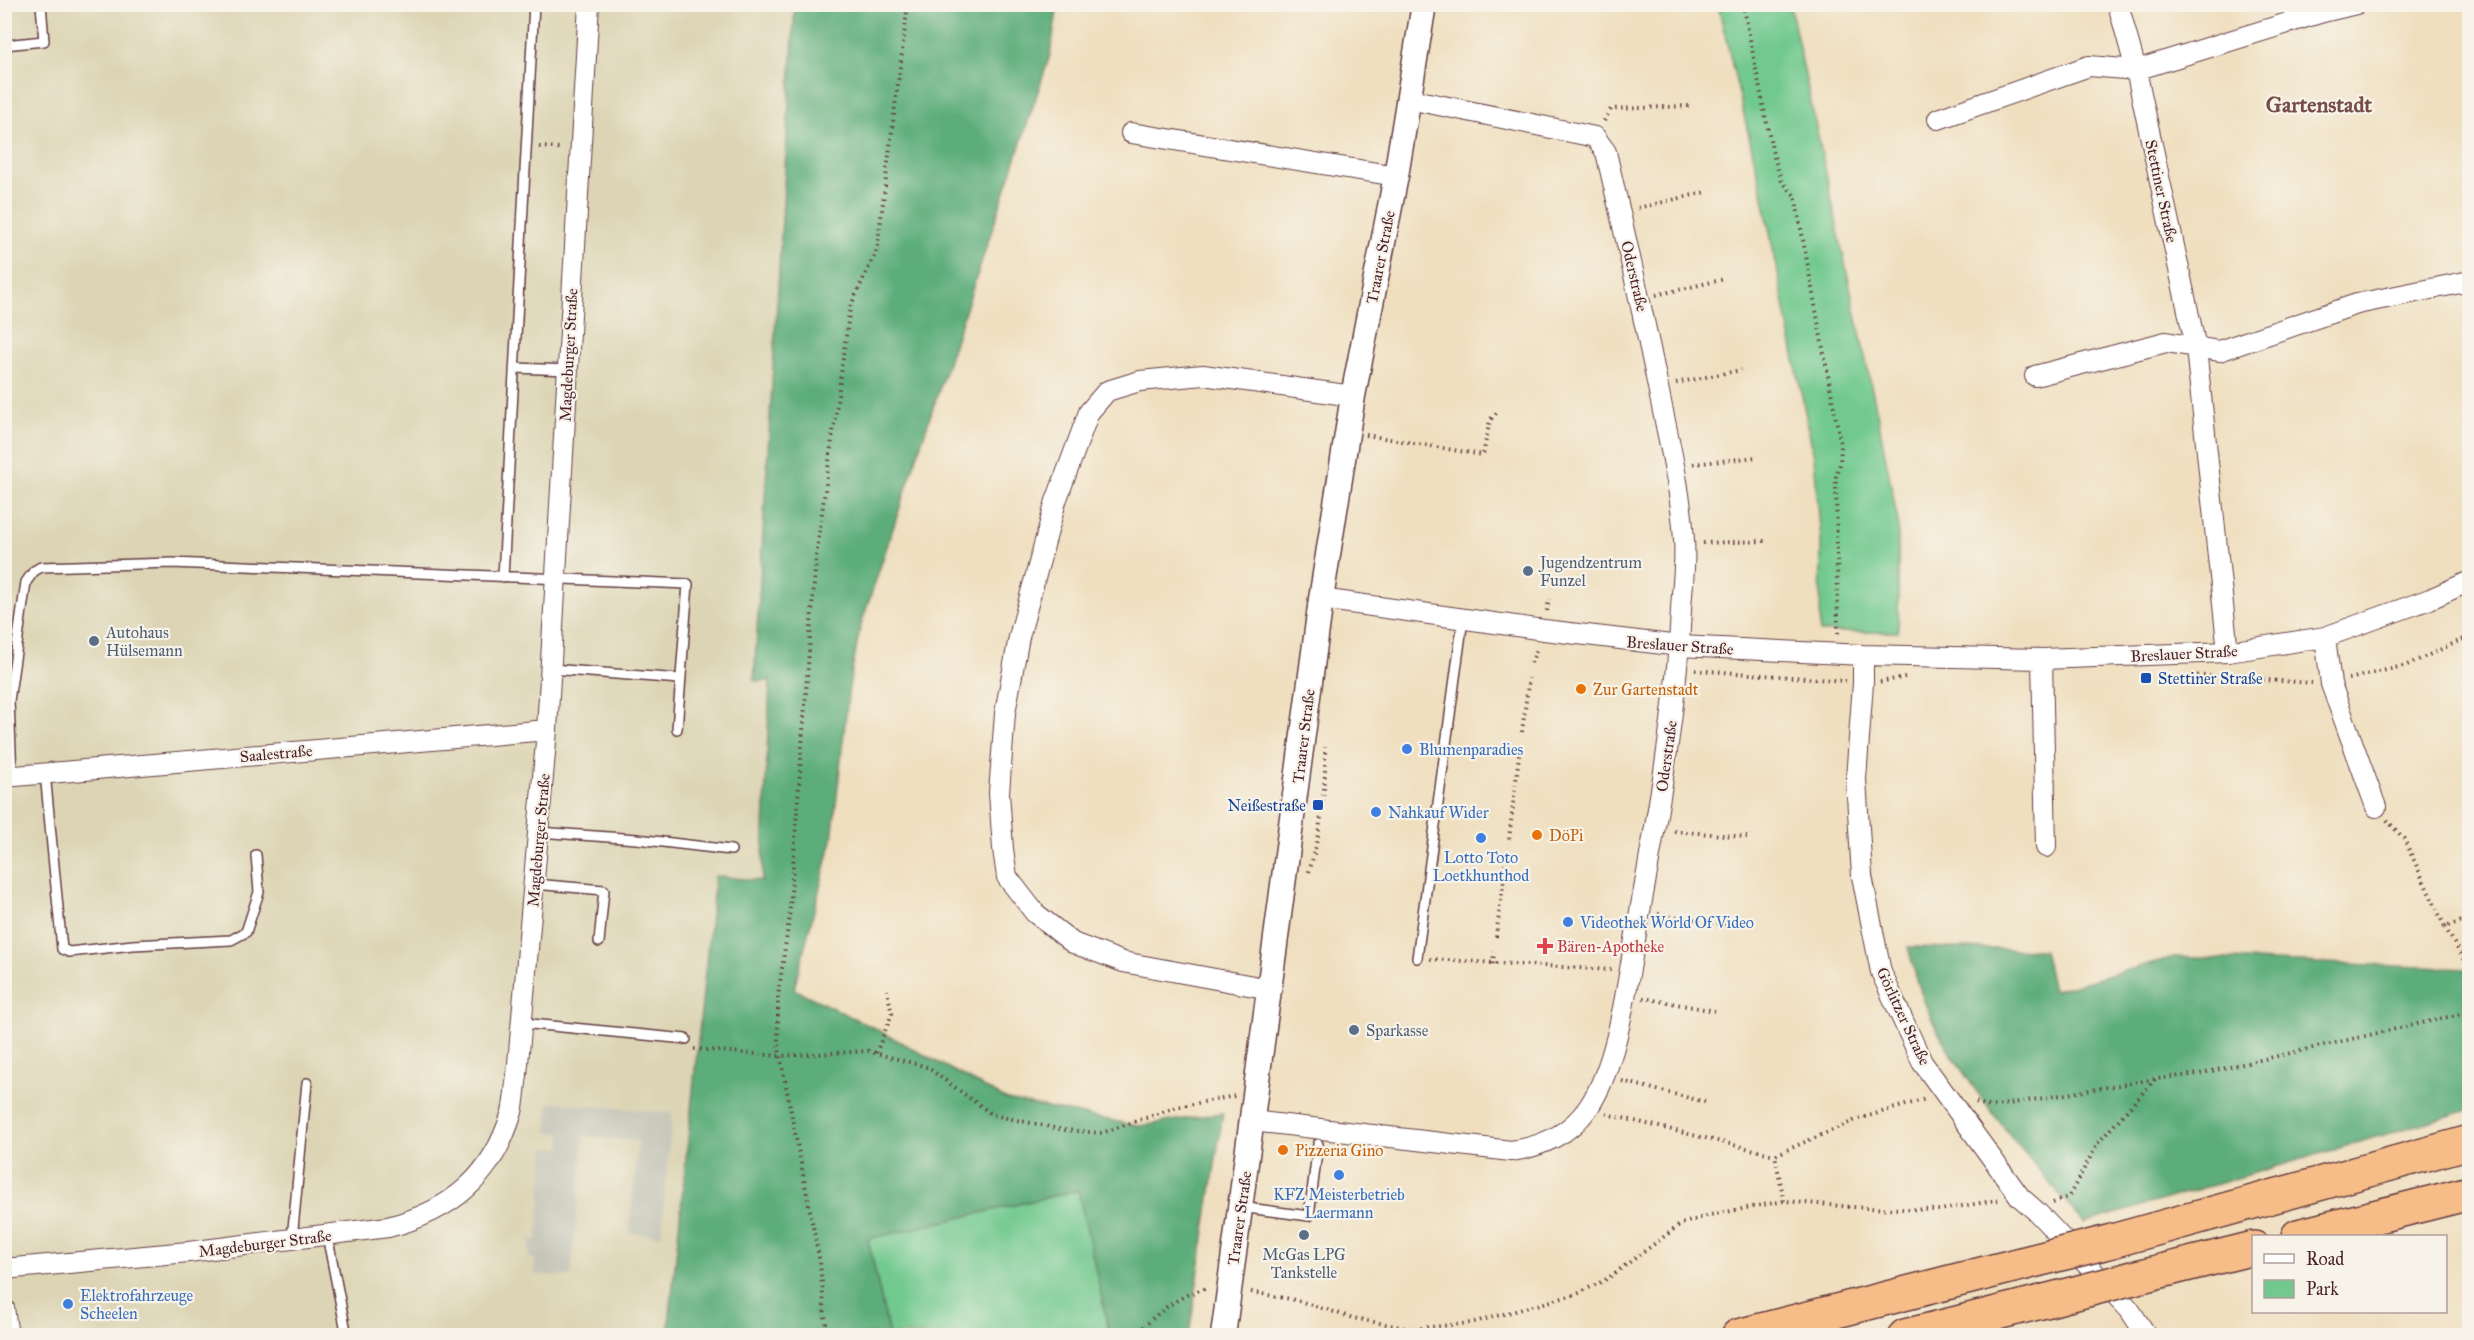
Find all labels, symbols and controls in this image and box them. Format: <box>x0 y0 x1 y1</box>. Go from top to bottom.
district label: Gartenstadt <box>2266 91 2372 118</box>
street label: Stettiner Straße <box>2141 138 2182 245</box>
street label: Traarer Straße <box>1362 208 1399 305</box>
street label: Oderstraße <box>1617 239 1652 314</box>
street label: Magdeburger Straße <box>556 287 583 422</box>
place label: Jugendzentrum Funzel <box>1538 553 1642 590</box>
marker: Jugendzentrum Funzel <box>1521 564 1535 578</box>
place label: Autohaus Hülsemann <box>105 623 183 660</box>
street label: Breslauer Straße <box>1626 632 1734 659</box>
marker: Autohaus Hülsemann <box>87 634 101 648</box>
street label: Breslauer Straße <box>2130 641 2238 666</box>
place label: Stettiner Straße <box>2158 669 2263 688</box>
marker: Stettiner Straße <box>2139 671 2153 685</box>
place label: Zur Gartenstadt <box>1593 680 1699 699</box>
marker: Zur Gartenstadt <box>1574 682 1588 696</box>
street label: Traarer Straße <box>1288 688 1319 784</box>
street label: Oderstraße <box>1652 719 1681 793</box>
place label: Blumenparadies <box>1419 740 1524 759</box>
street label: Saalestraße <box>239 741 313 766</box>
marker: Blumenparadies <box>1400 742 1414 756</box>
street label: Magdeburger Straße <box>523 772 555 908</box>
place label: Neißestraße <box>1227 796 1306 815</box>
marker: Neißestraße <box>1311 798 1325 812</box>
place label: Nahkauf Wider <box>1388 803 1489 822</box>
marker: Nahkauf Wider <box>1369 805 1383 819</box>
place label: DöPi <box>1549 826 1584 845</box>
marker: DöPi <box>1530 828 1544 842</box>
marker: Lotto Toto Loetkhunthod <box>1474 831 1488 845</box>
place label: Lotto Toto Loetkhunthod <box>1433 848 1529 885</box>
place label: Videothek World Of Video <box>1579 913 1754 932</box>
marker: Videothek World Of Video <box>1561 915 1575 929</box>
place label: Bären-Apotheke <box>1557 937 1665 956</box>
marker: Bären-Apotheke <box>1538 939 1552 953</box>
street label: Görlitzer Straße <box>1873 964 1935 1069</box>
place label: Sparkasse <box>1366 1021 1429 1040</box>
marker: Sparkasse <box>1347 1023 1361 1037</box>
place label: Pizzeria Gino <box>1295 1141 1384 1160</box>
marker: Pizzeria Gino <box>1276 1143 1290 1157</box>
marker: KFZ Meisterbetrieb Laermann <box>1332 1168 1346 1182</box>
street label: Traarer Straße <box>1223 1170 1256 1266</box>
place label: KFZ Meisterbetrieb Laermann <box>1273 1185 1405 1222</box>
street label: Magdeburger Straße <box>198 1226 333 1262</box>
marker: McGas LPG Tankstelle <box>1297 1228 1311 1242</box>
legend <box>2252 1235 2447 1313</box>
place label: McGas LPG Tankstelle <box>1262 1245 1346 1282</box>
text: Road <box>2306 1248 2344 1270</box>
text: Park <box>2306 1278 2339 1300</box>
place label: Elektrofahrzeuge Scheelen <box>80 1286 194 1323</box>
marker: Elektrofahrzeuge Scheelen <box>61 1297 75 1311</box>

